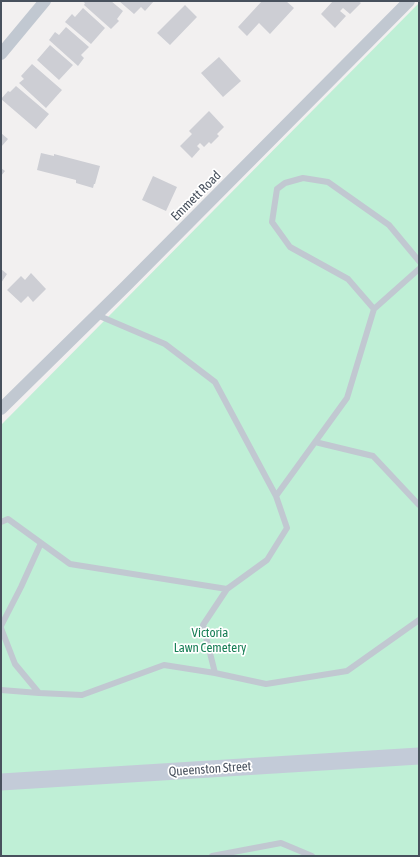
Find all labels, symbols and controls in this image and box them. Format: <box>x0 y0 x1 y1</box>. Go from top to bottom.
street label: Emmett Road <box>168 168 224 224</box>
park label: Victoria Lawn Cemetery <box>174 625 246 656</box>
street label: Queenston Street <box>168 758 252 780</box>

